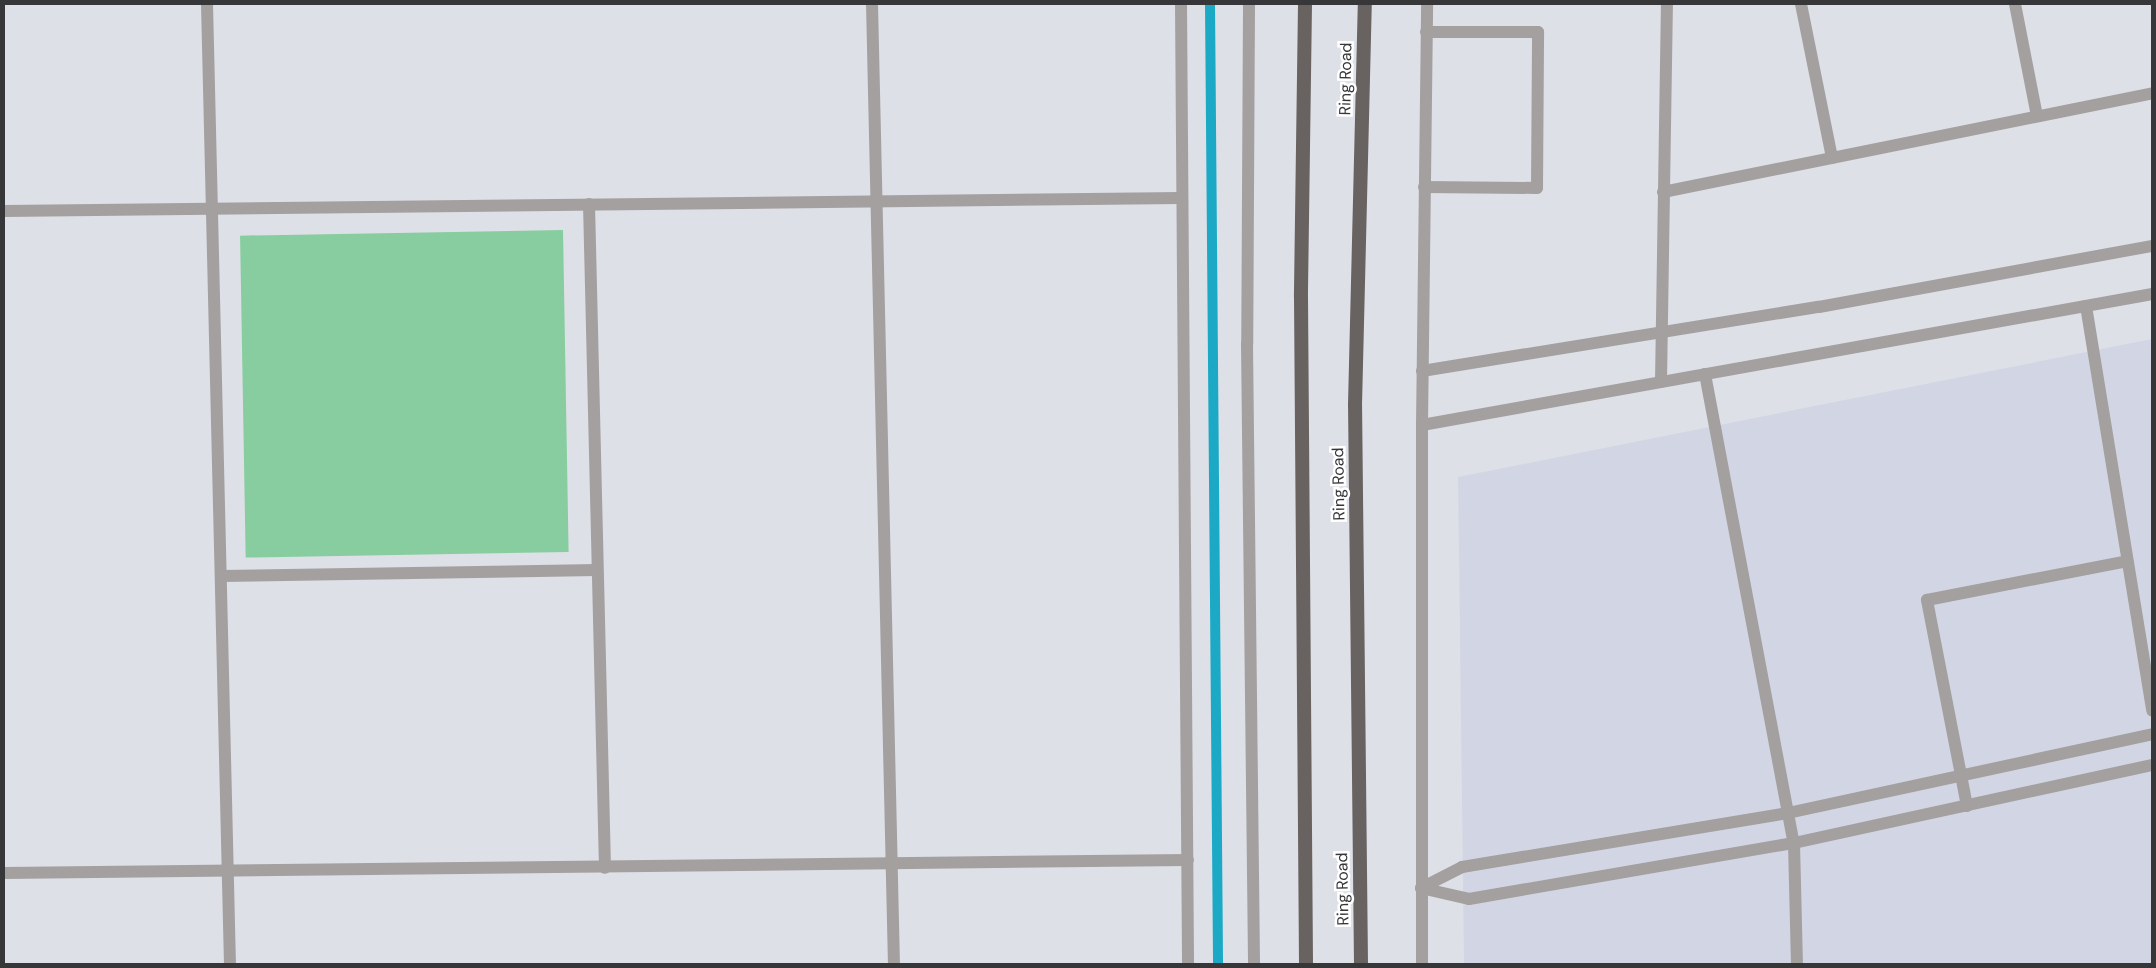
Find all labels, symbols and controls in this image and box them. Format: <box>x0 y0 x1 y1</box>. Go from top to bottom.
street label: Ring Road <box>1336 42 1356 116</box>
street label: Ring Road <box>1329 447 1349 521</box>
street label: Ring Road <box>1333 852 1353 926</box>

